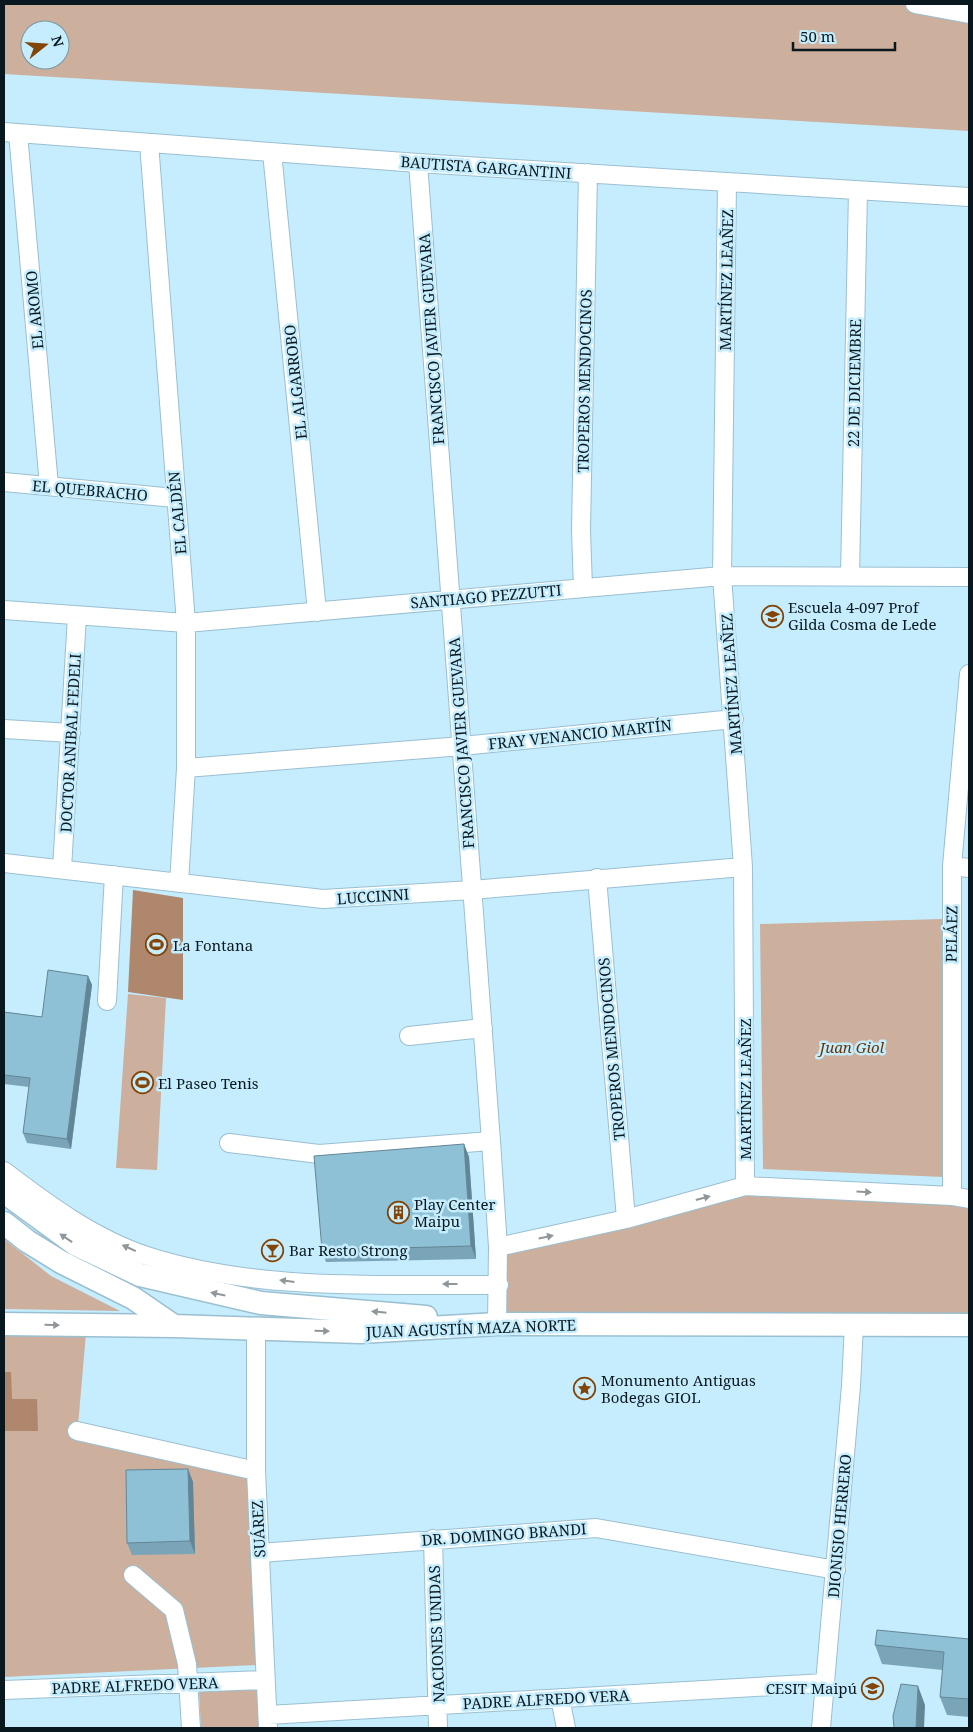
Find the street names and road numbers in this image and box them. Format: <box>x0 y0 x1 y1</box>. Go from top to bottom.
street label: BAUTISTA GARGANTINI <box>400 151 572 183</box>
street label: MARTÍNEZ LEAÑEZ <box>715 209 737 351</box>
street label: FRANCISCO JAVIER GUEVARA <box>414 232 448 445</box>
street label: EL AROMO <box>21 270 47 350</box>
street label: TROPEROS MENDOCINOS <box>572 289 596 473</box>
street label: 22 DE DICIEMBRE <box>843 319 865 447</box>
street label: EL ALGARROBO <box>279 324 311 440</box>
street label: EL CALDÉN <box>163 470 191 555</box>
street label: EL QUEBRACHO <box>31 475 149 505</box>
street label: SANTIAGO PEZZUTTI <box>410 579 562 613</box>
street label: MARTÍNEZ LEAÑEZ <box>716 613 746 755</box>
street label: FRANCISCO JAVIER GUEVARA <box>444 636 478 849</box>
street label: DOCTOR ANIBAL FEDELI <box>55 653 85 833</box>
street label: FRAY VENANCIO MARTÍN <box>487 714 673 754</box>
street label: LUCCINNI <box>336 883 410 909</box>
street label: PELÁEZ <box>941 905 961 962</box>
street label: TROPEROS MENDOCINOS <box>593 957 629 1141</box>
street label: MARTÍNEZ LEAÑEZ <box>735 1018 755 1160</box>
street label: JUAN AGUSTÍN MAZA NORTE <box>365 1314 576 1342</box>
street label: DIONISIO HERRERO <box>823 1453 855 1599</box>
street label: SUÁREZ <box>247 1500 269 1558</box>
street label: DR. DOMINGO BRANDI <box>421 1518 587 1550</box>
street label: NACIONES UNIDAS <box>424 1565 448 1703</box>
street label: PADRE ALFREDO VERA <box>51 1672 219 1698</box>
street label: PADRE ALFREDO VERA <box>462 1685 630 1713</box>

